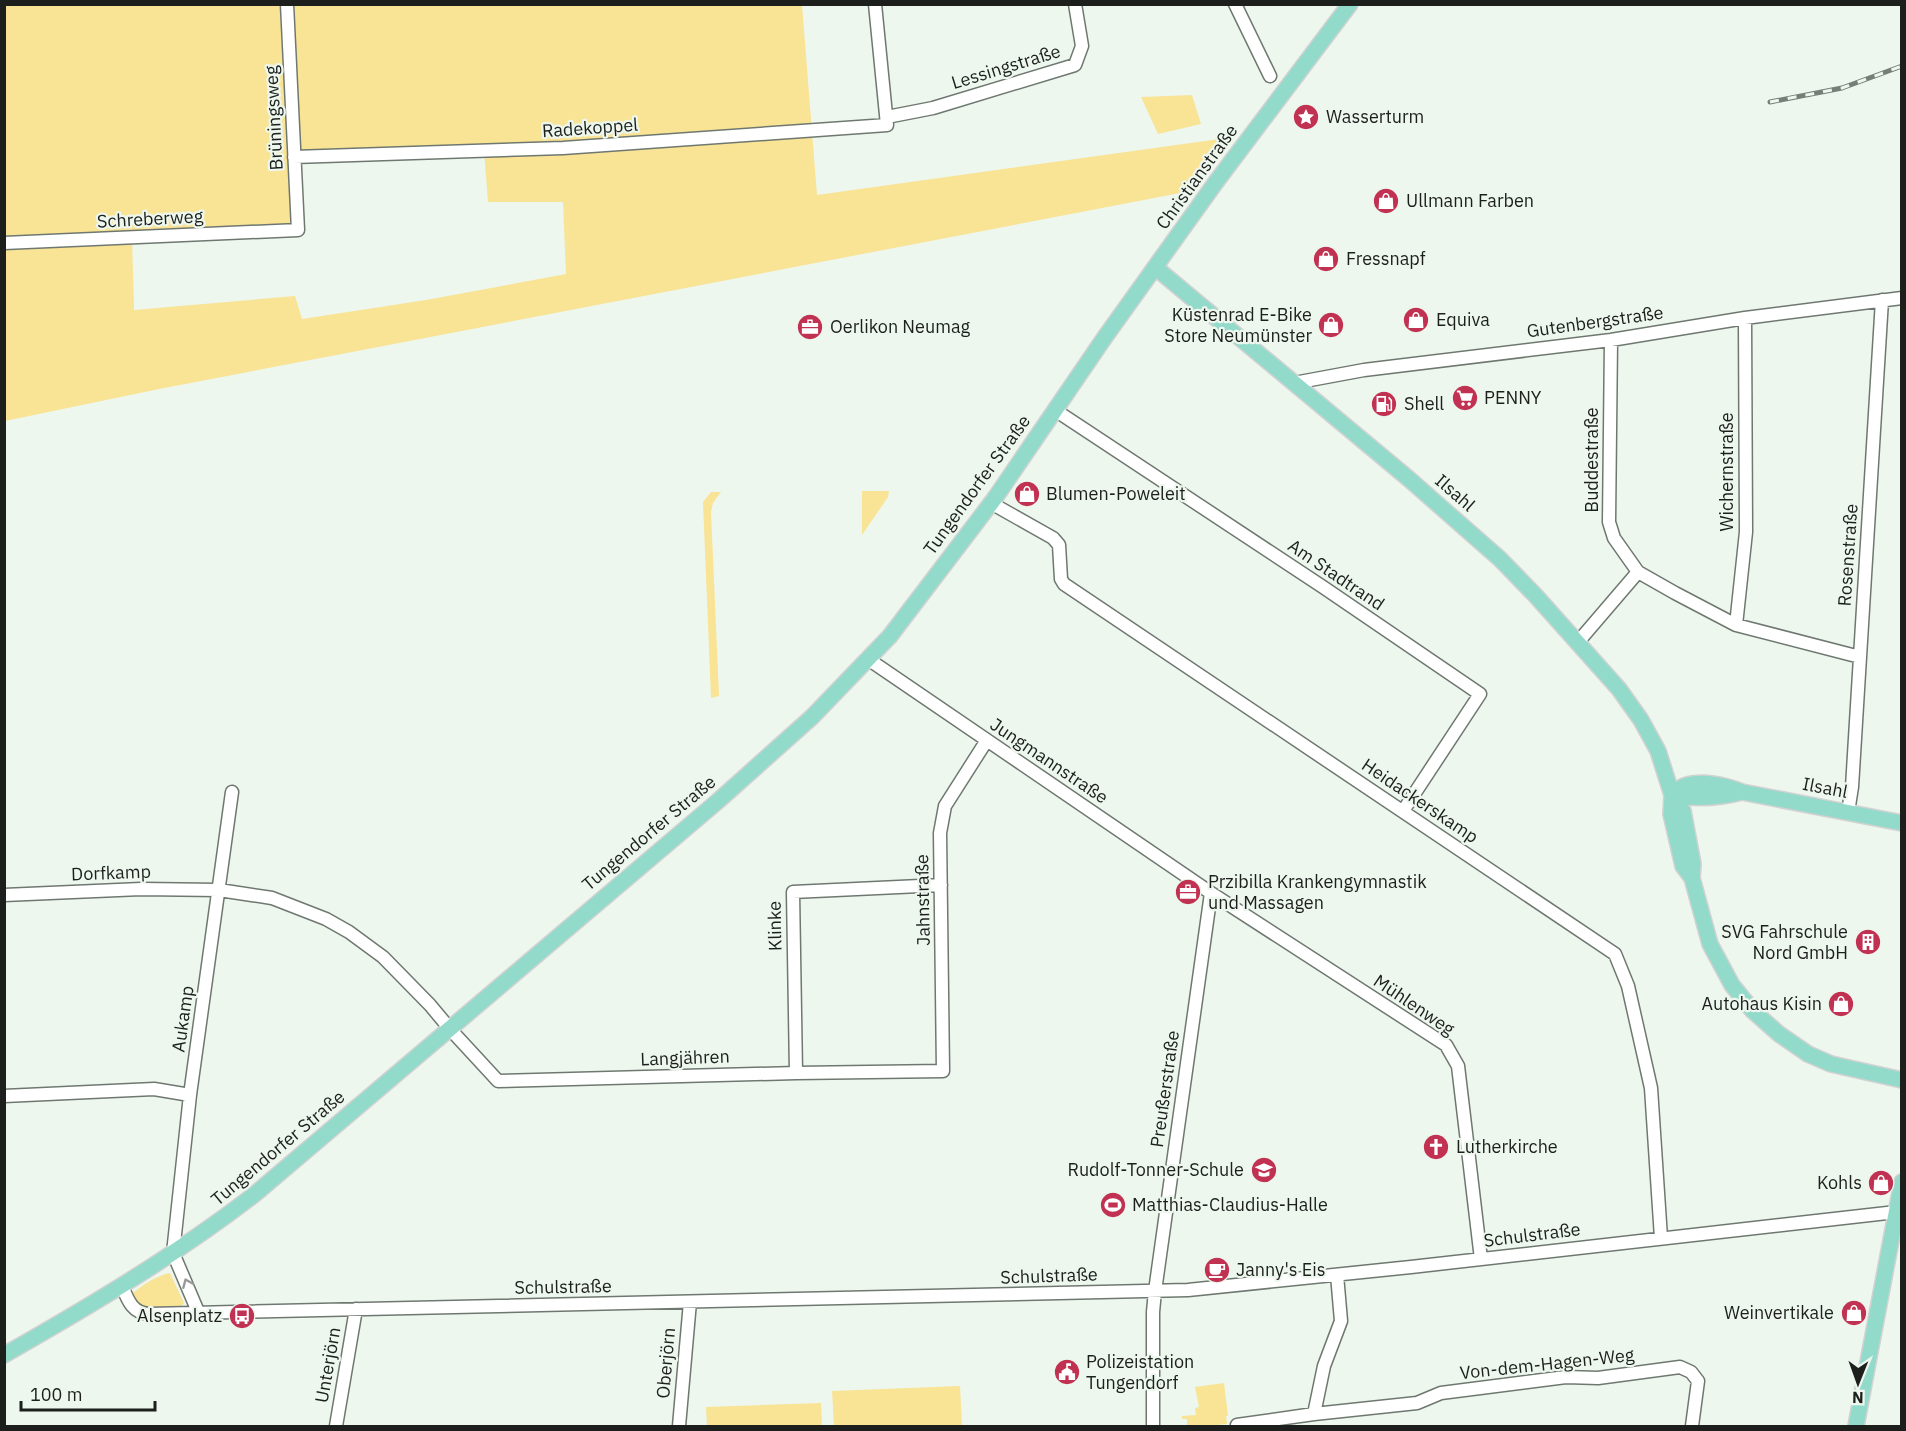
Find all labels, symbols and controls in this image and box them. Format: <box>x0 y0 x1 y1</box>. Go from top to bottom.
street label: Lessingstraße <box>949 39 1063 94</box>
street label: Brüningsweg <box>259 65 288 171</box>
place icon: Wasserturm <box>1291 102 1321 132</box>
place label: Wasserturm <box>1326 105 1424 128</box>
street label: Radekoppel <box>541 113 639 142</box>
street label: Christianstraße <box>1151 120 1242 234</box>
shop icon: Ullmann Farben <box>1371 186 1401 216</box>
place label: Ullmann Farben <box>1406 189 1534 212</box>
street label: Schreberweg <box>96 204 204 233</box>
shop icon: Fressnapf <box>1311 244 1341 274</box>
place label: Fressnapf <box>1346 247 1426 270</box>
street label: Gutenbergstraße <box>1525 301 1665 342</box>
place label: Küstenrad E-Bike Store Neumünster <box>1164 303 1312 347</box>
shop icon: Equiva <box>1401 305 1431 335</box>
place label: Equiva <box>1436 308 1490 331</box>
shop icon: Küstenrad E-Bike Store Neumünster <box>1316 310 1346 340</box>
office icon: Oerlikon Neumag <box>795 312 825 342</box>
place label: Oerlikon Neumag <box>830 315 971 338</box>
supermarket icon: PENNY <box>1450 383 1480 413</box>
place label: PENNY <box>1484 386 1542 409</box>
fuel station icon: Shell <box>1369 389 1399 419</box>
place label: Shell <box>1404 392 1444 415</box>
street label: Buddestraße <box>1580 407 1603 513</box>
street label: Tungendorfer Straße <box>918 410 1035 559</box>
street label: Wichernstraße <box>1715 412 1738 532</box>
street label: Ilsahl <box>1431 469 1480 516</box>
shop icon: Blumen-Poweleit <box>1012 479 1042 509</box>
place label: Blumen-Poweleit <box>1046 482 1186 505</box>
street label: Rosenstraße <box>1832 503 1863 607</box>
street label: Am Stadtrand <box>1284 534 1389 615</box>
street label: Jungmannstraße <box>986 713 1113 809</box>
street label: Heidackerskamp <box>1358 753 1483 848</box>
street label: Tungendorfer Straße <box>577 770 720 895</box>
street label: Ilsahl <box>1801 772 1850 803</box>
street label: Jahnstraße <box>910 854 935 946</box>
street label: Dorfkamp <box>71 860 151 885</box>
place label: Przibilla Krankengymnastik und Massagen <box>1208 870 1427 914</box>
office icon: Przibilla Krankengymnastik und Massagen <box>1173 877 1203 907</box>
street label: Klinke <box>763 901 786 951</box>
place label: SVG Fahrschule Nord GmbH <box>1721 920 1848 964</box>
building icon: SVG Fahrschule Nord GmbH <box>1853 927 1883 957</box>
street label: Mühlenweg <box>1369 969 1460 1040</box>
street label: Aukamp <box>166 984 199 1054</box>
shop icon: Autohaus Kisin <box>1826 989 1856 1019</box>
place label: Autohaus Kisin <box>1701 992 1822 1015</box>
street label: Preußerstraße <box>1145 1029 1184 1149</box>
street label: Langjähren <box>640 1044 730 1071</box>
street label: Tungendorfer Straße <box>206 1085 349 1210</box>
church icon: Lutherkirche <box>1421 1132 1451 1162</box>
place label: Lutherkirche <box>1456 1135 1558 1158</box>
school or university icon: Rudolf-Tonner-Schule <box>1249 1155 1279 1185</box>
place label: Rudolf-Tonner-Schule <box>1067 1158 1244 1181</box>
shop icon: Kohls <box>1866 1168 1896 1198</box>
place label: Kohls <box>1817 1171 1862 1194</box>
sports icon: Matthias-Claudius-Halle <box>1098 1190 1128 1220</box>
place label: Matthias-Claudius-Halle <box>1132 1193 1328 1216</box>
street label: Schulstraße <box>1482 1217 1582 1252</box>
cafe icon: Janny's Eis <box>1202 1255 1232 1285</box>
place label: Janny's Eis <box>1236 1258 1326 1281</box>
street label: Schulstraße <box>1000 1262 1098 1289</box>
street label: Schulstraße <box>514 1274 612 1299</box>
one-way arrow <box>182 1278 194 1289</box>
shop icon: Weinvertikale <box>1839 1298 1869 1328</box>
bus stop icon: Alsenplatz <box>227 1301 257 1331</box>
place label: Weinvertikale <box>1724 1301 1834 1324</box>
place label: Alsenplatz <box>137 1304 222 1327</box>
street label: Unterjörn <box>310 1325 345 1405</box>
street label: Oberjörn <box>651 1327 680 1399</box>
street label: Von-dem-Hagen-Weg <box>1459 1343 1636 1384</box>
place label: Polizeistation Tungendorf <box>1086 1350 1194 1394</box>
north arrow <box>1828 1353 1888 1413</box>
public building icon: Polizeistation Tungendorf <box>1052 1357 1082 1387</box>
scale bar <box>21 1374 154 1412</box>
text: 100 m <box>30 1383 82 1406</box>
text: N <box>1852 1388 1864 1408</box>

